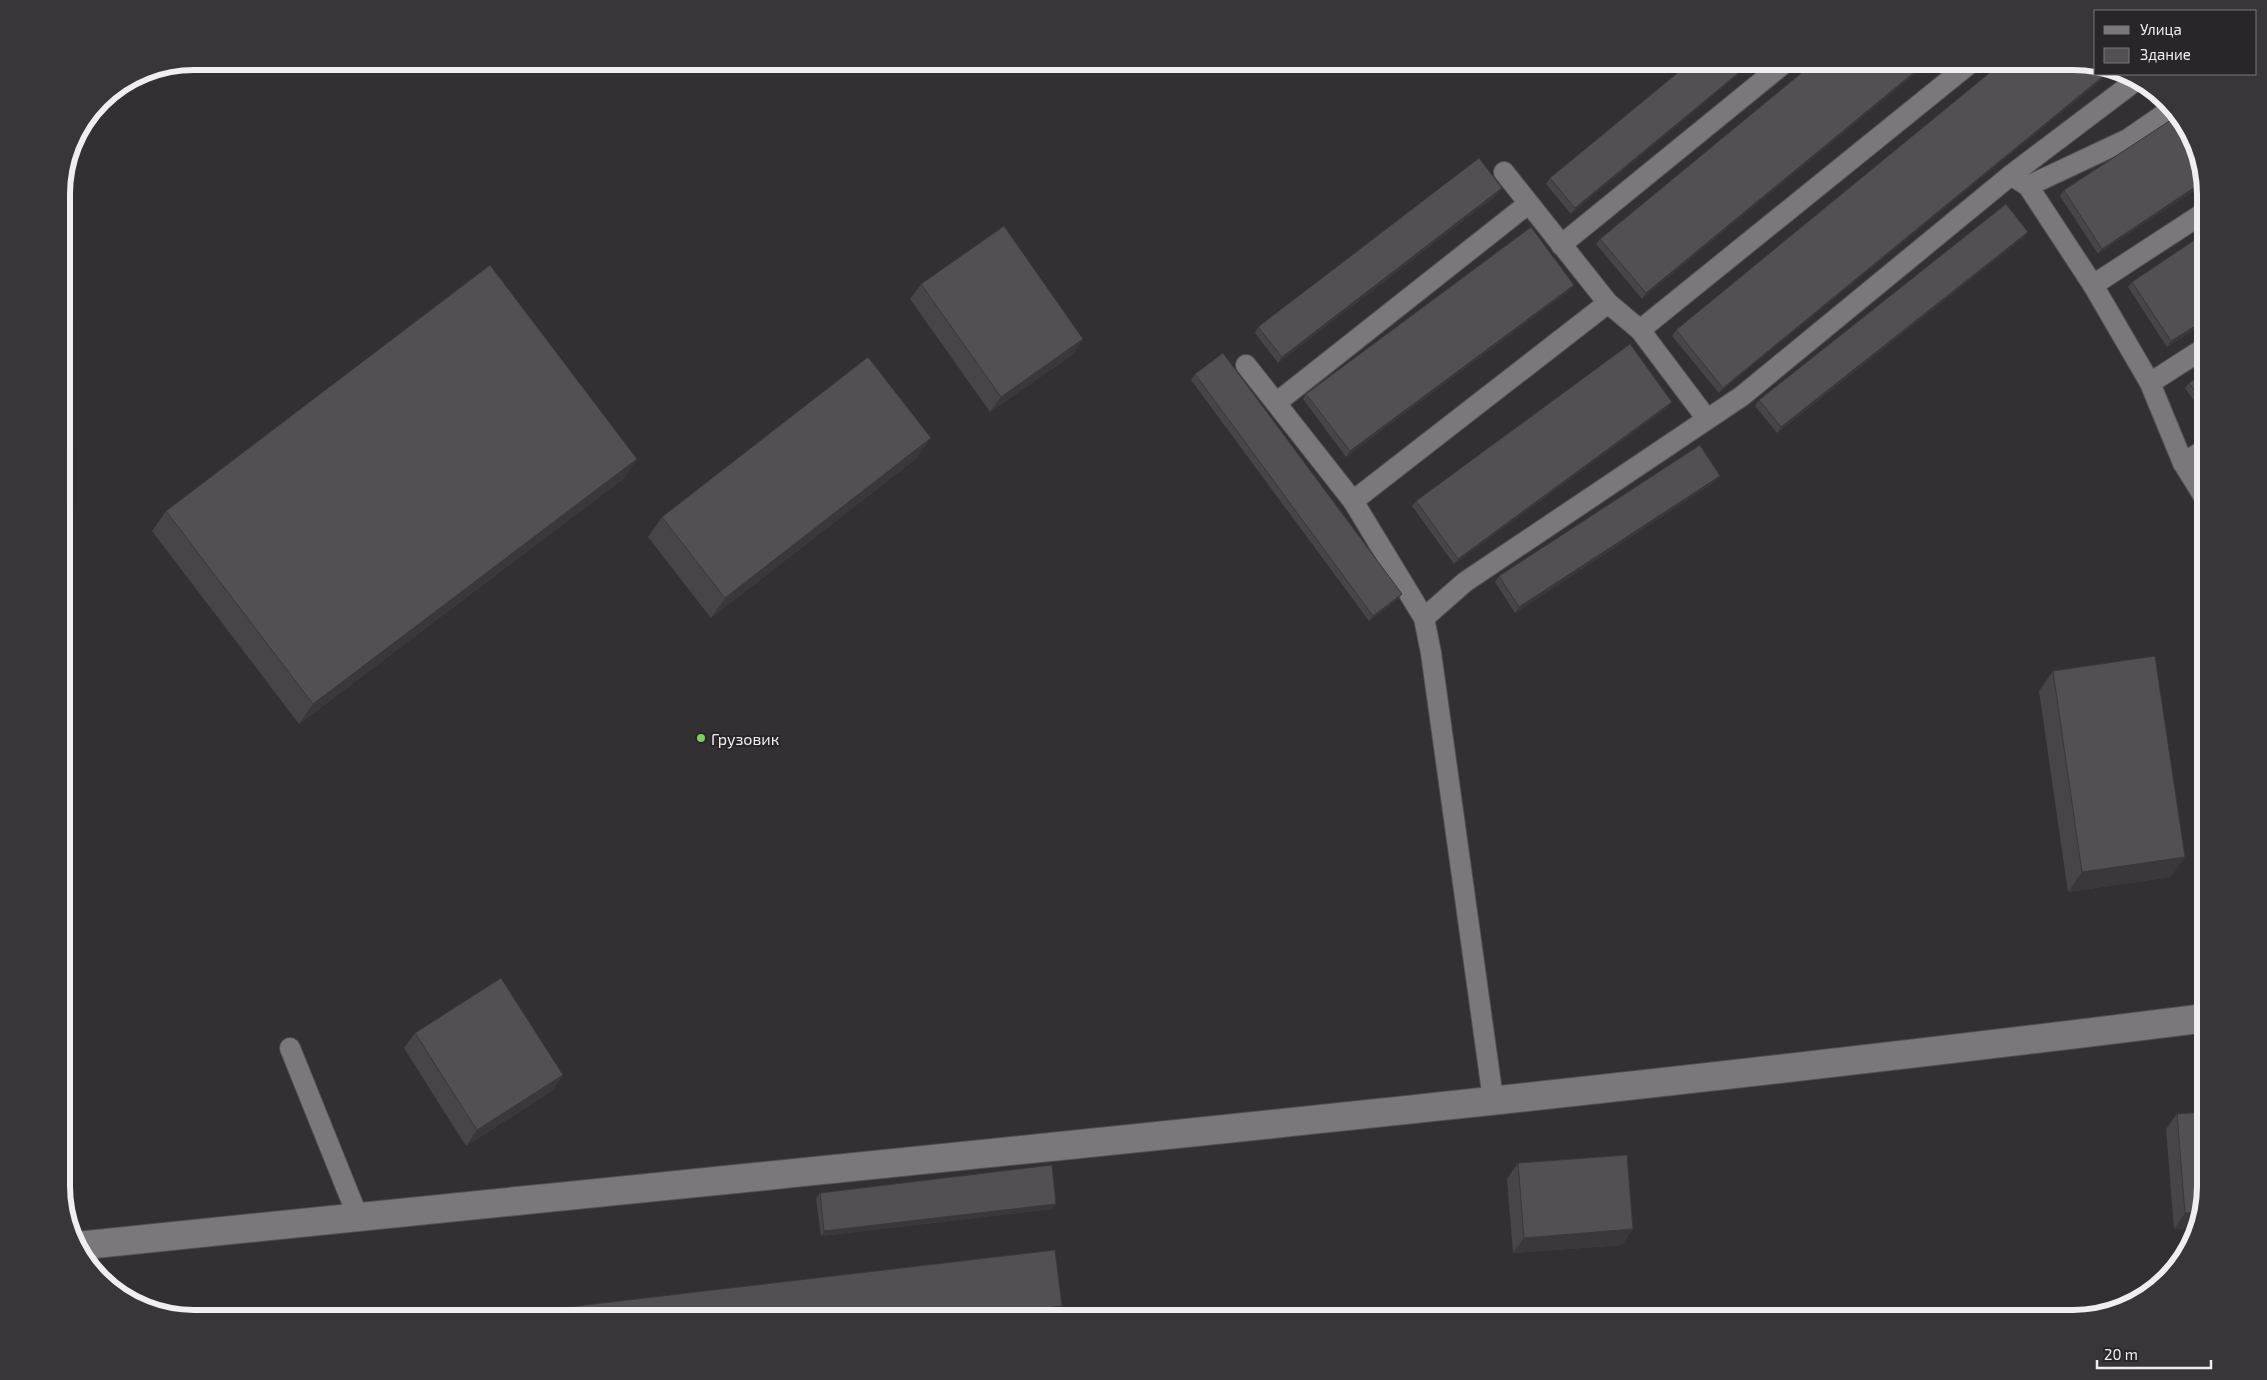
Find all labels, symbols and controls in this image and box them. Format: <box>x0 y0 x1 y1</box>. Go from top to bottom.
legend <box>2094 10 2257 75</box>
text: Улица <box>2140 20 2182 38</box>
text: Здание <box>2140 45 2191 63</box>
place label: Грузовик <box>711 729 780 749</box>
marker: Грузовик <box>695 732 707 744</box>
scale bar <box>2097 1338 2211 1370</box>
text: 20 m <box>2104 1345 2138 1363</box>

